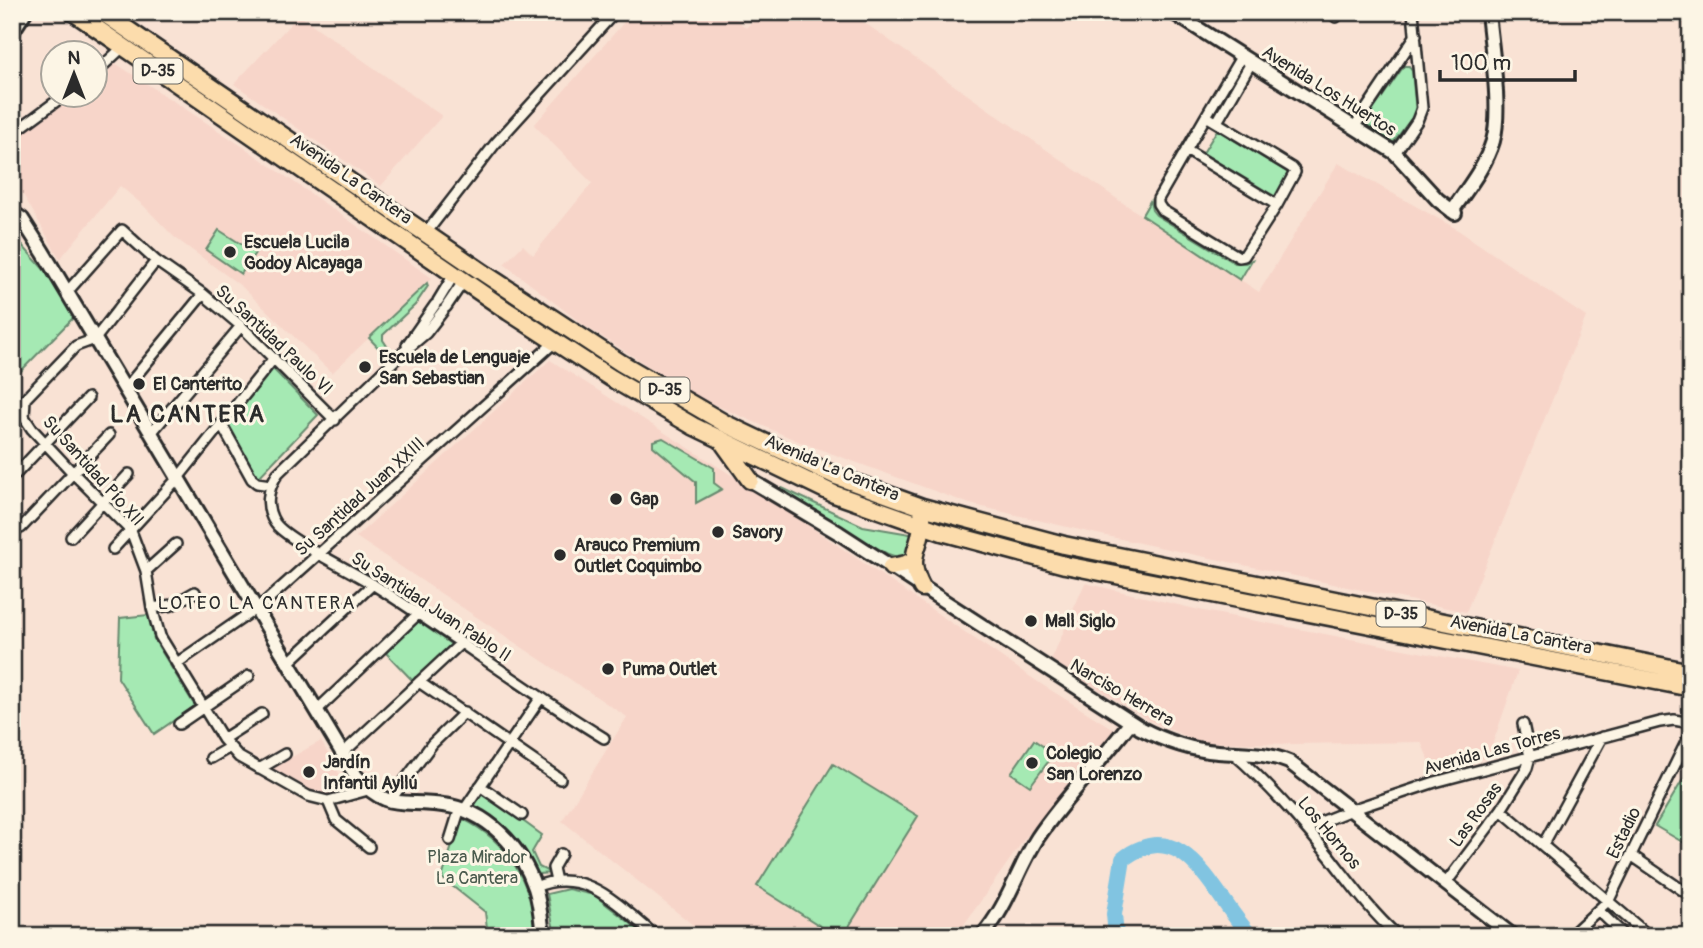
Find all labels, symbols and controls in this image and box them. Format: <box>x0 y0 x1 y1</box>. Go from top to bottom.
north arrow <box>38 38 108 108</box>
scale bar <box>1440 38 1575 82</box>
street label: Avenida Los Huertos <box>1258 40 1400 142</box>
text: N <box>68 46 81 70</box>
text: 100 m <box>1451 50 1511 77</box>
road number: D-35 <box>134 58 182 83</box>
street label: Avenida La Cantera <box>285 128 417 230</box>
place label: Escuela Lucila Godoy Alcayaga <box>244 231 363 275</box>
marker: Escuela Lucila Godoy Alcayaga <box>222 244 238 260</box>
street label: Su Santidad Paulo VI <box>211 280 337 400</box>
place label: Escuela de Lenguaje San Sebastian <box>379 346 531 390</box>
marker: Escuela de Lenguaje San Sebastian <box>357 359 373 375</box>
place label: El Canterito <box>153 373 243 396</box>
marker: El Canterito <box>131 376 147 392</box>
road number: D-35 <box>640 378 690 402</box>
district label: LA CANTERA <box>110 400 266 429</box>
street label: Su Santidad Pío XII <box>37 411 149 531</box>
street label: Avenida La Cantera <box>761 429 903 507</box>
street label: Su Santidad Juan XXIII <box>290 432 430 562</box>
place label: Gap <box>630 488 659 511</box>
marker: Gap <box>608 491 624 507</box>
place label: Savory <box>732 521 783 544</box>
marker: Savory <box>710 524 726 540</box>
place label: Arauco Premium Outlet Coquimbo <box>574 534 702 578</box>
street label: Su Santidad Juan Pablo II <box>347 547 515 667</box>
marker: Arauco Premium Outlet Coquimbo <box>552 547 568 563</box>
district label: LOTEO LA CANTERA <box>157 591 357 615</box>
road number: D-35 <box>1376 601 1426 626</box>
place label: Mall Siglo <box>1045 610 1116 633</box>
street label: Avenida La Cantera <box>1448 610 1594 660</box>
marker: Mall Siglo <box>1023 613 1039 629</box>
street label: Narciso Herrera <box>1066 654 1178 732</box>
place label: Puma Outlet <box>622 658 718 681</box>
marker: Puma Outlet <box>600 661 616 677</box>
street label: Avenida Las Torres <box>1421 722 1563 780</box>
place label: Colegio San Lorenzo <box>1046 742 1142 786</box>
place label: Jardín Infantil Ayllú <box>323 751 418 795</box>
marker: Colegio San Lorenzo <box>1024 755 1040 771</box>
marker: Jardín Infantil Ayllú <box>301 764 317 780</box>
street label: Las Rosas <box>1445 778 1507 852</box>
street label: Los Hornos <box>1292 792 1366 874</box>
street label: Estadio <box>1602 803 1646 863</box>
park label: Plaza Mirador La Cantera <box>427 846 527 890</box>

